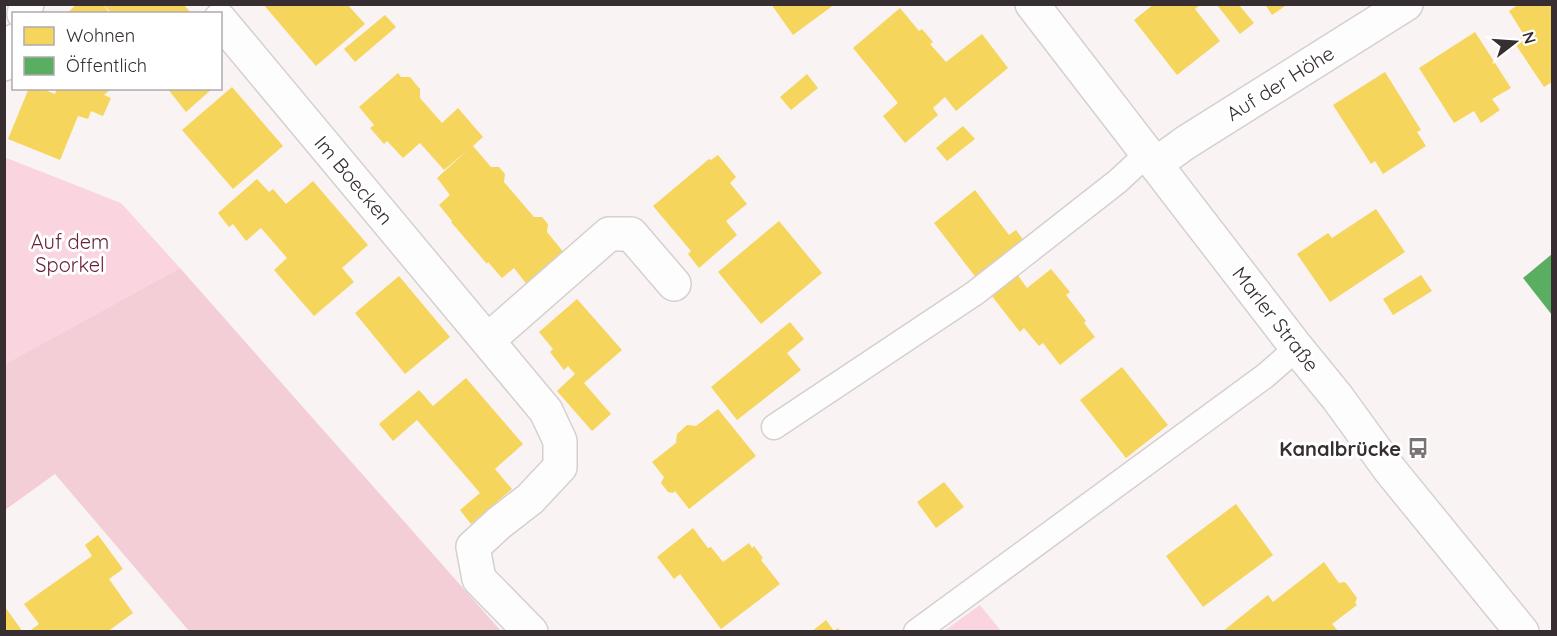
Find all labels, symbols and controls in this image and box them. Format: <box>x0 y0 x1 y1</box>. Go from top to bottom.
legend <box>12 12 222 90</box>
north arrow <box>1485 12 1545 72</box>
text: Wohnen <box>66 24 135 47</box>
text: N <box>1518 29 1541 46</box>
street label: Auf der Höhe <box>1221 40 1339 126</box>
text: Öffentlich <box>66 54 147 77</box>
street label: Im Boecken <box>310 130 398 230</box>
park label: Auf dem Sporkel <box>31 229 109 277</box>
street label: Marler Straße <box>1227 262 1325 376</box>
place label: Kanalbrücke <box>1279 436 1401 461</box>
bus stop icon: Kanalbrücke <box>1406 436 1430 460</box>

